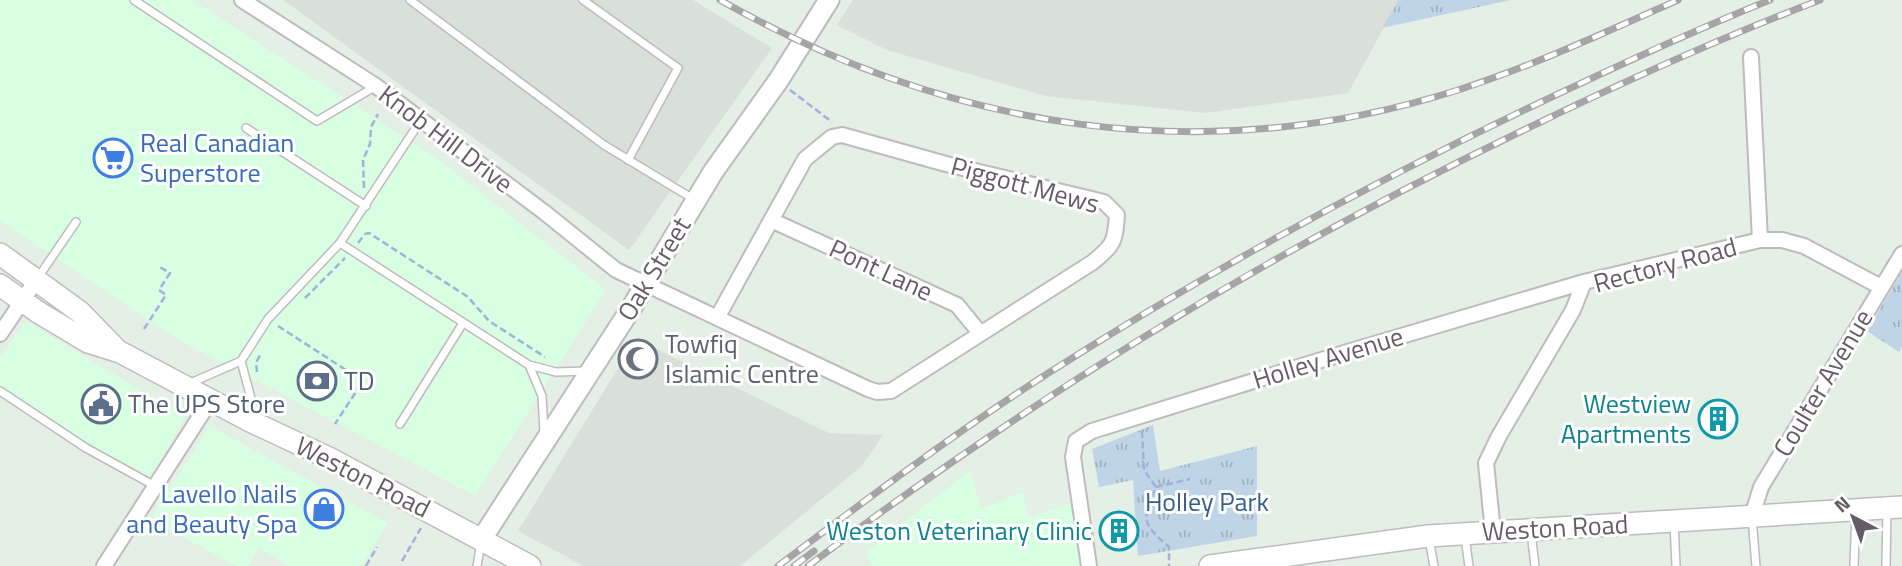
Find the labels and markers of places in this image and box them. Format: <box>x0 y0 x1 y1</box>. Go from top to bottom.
place label: Real Canadian Superstore <box>140 123 294 192</box>
supermarket icon: Real Canadian Superstore <box>92 137 134 179</box>
place label: Towfiq Islamic Centre <box>665 324 819 393</box>
mosque icon: Towfiq Islamic Centre <box>617 338 659 380</box>
bank icon: TD <box>296 360 338 402</box>
place label: TD <box>344 361 374 400</box>
public building icon: The UPS Store <box>80 383 122 425</box>
place label: The UPS Store <box>128 384 285 423</box>
place label: Westview Apartments <box>1561 384 1691 453</box>
building icon: Westview Apartments <box>1697 398 1739 440</box>
place label: Lavello Nails and Beauty Spa <box>126 474 297 543</box>
shop icon: Lavello Nails and Beauty Spa <box>303 488 345 530</box>
building icon: Weston Veterinary Clinic <box>1098 510 1140 552</box>
place label: Weston Veterinary Clinic <box>826 511 1092 550</box>

